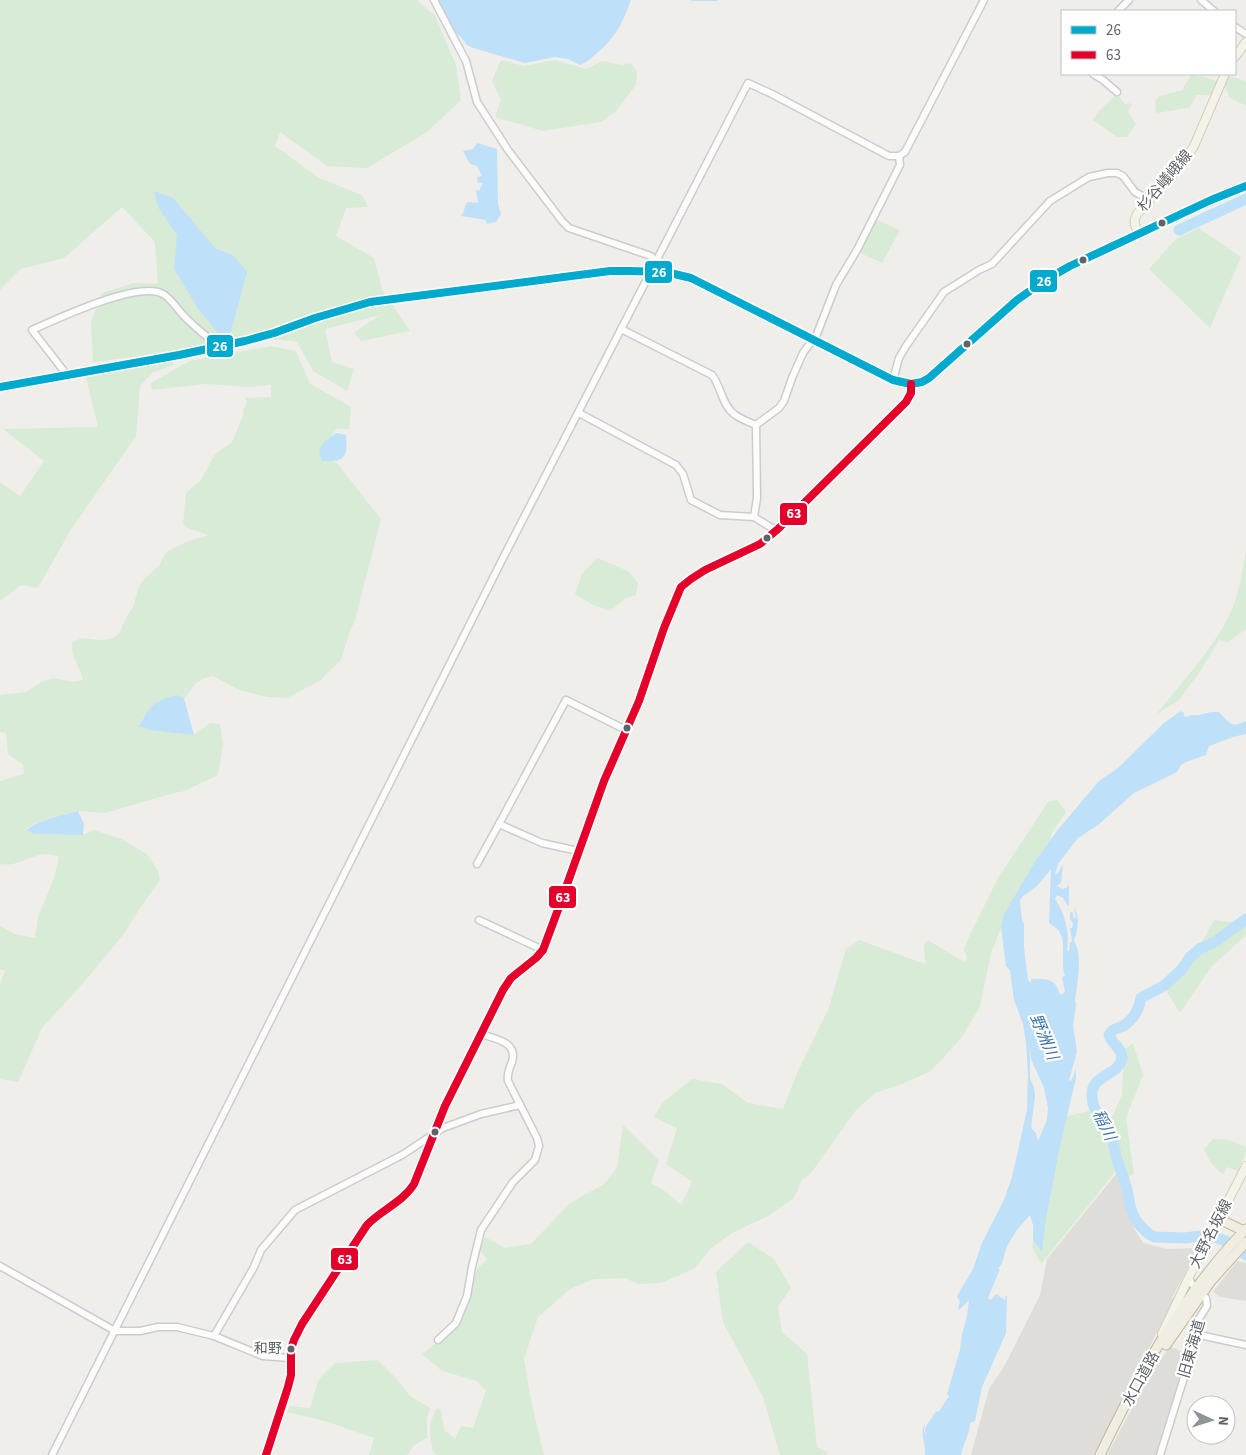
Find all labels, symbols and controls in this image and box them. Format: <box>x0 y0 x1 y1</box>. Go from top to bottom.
legend <box>1061 10 1236 75</box>
text: 26 <box>1106 20 1121 41</box>
text: 63 <box>1106 45 1121 66</box>
street label: 杉谷嶬峨線 <box>1133 146 1197 216</box>
unlabelled marker <box>1157 218 1167 228</box>
unlabelled marker <box>1078 255 1088 265</box>
line badge: 26 <box>644 260 673 284</box>
text: 26 <box>652 263 666 283</box>
line badge: 26 <box>1029 269 1058 293</box>
text: 26 <box>1037 272 1051 292</box>
line badge: 26 <box>206 334 234 358</box>
text: 26 <box>213 337 227 357</box>
unlabelled marker <box>962 339 972 349</box>
line badge: 63 <box>779 502 808 526</box>
text: 63 <box>787 504 801 524</box>
unlabelled marker <box>762 533 772 543</box>
unlabelled marker <box>622 723 632 733</box>
line badge: 63 <box>548 885 577 909</box>
text: 63 <box>556 888 570 908</box>
water label: 野洲川 <box>1024 1011 1064 1065</box>
water label: 稲川 <box>1087 1106 1122 1146</box>
unlabelled marker <box>430 1127 440 1137</box>
street label: 大野名坂線 <box>1185 1196 1237 1272</box>
line badge: 63 <box>330 1247 359 1271</box>
text: 63 <box>338 1250 352 1270</box>
street label: 旧東海道 <box>1174 1317 1210 1381</box>
place label: 和野 <box>254 1339 282 1359</box>
marker: 和野 <box>286 1344 296 1354</box>
street label: 水口道路 <box>1117 1348 1165 1410</box>
north arrow <box>1186 1395 1236 1445</box>
text: N <box>1213 1415 1233 1426</box>

